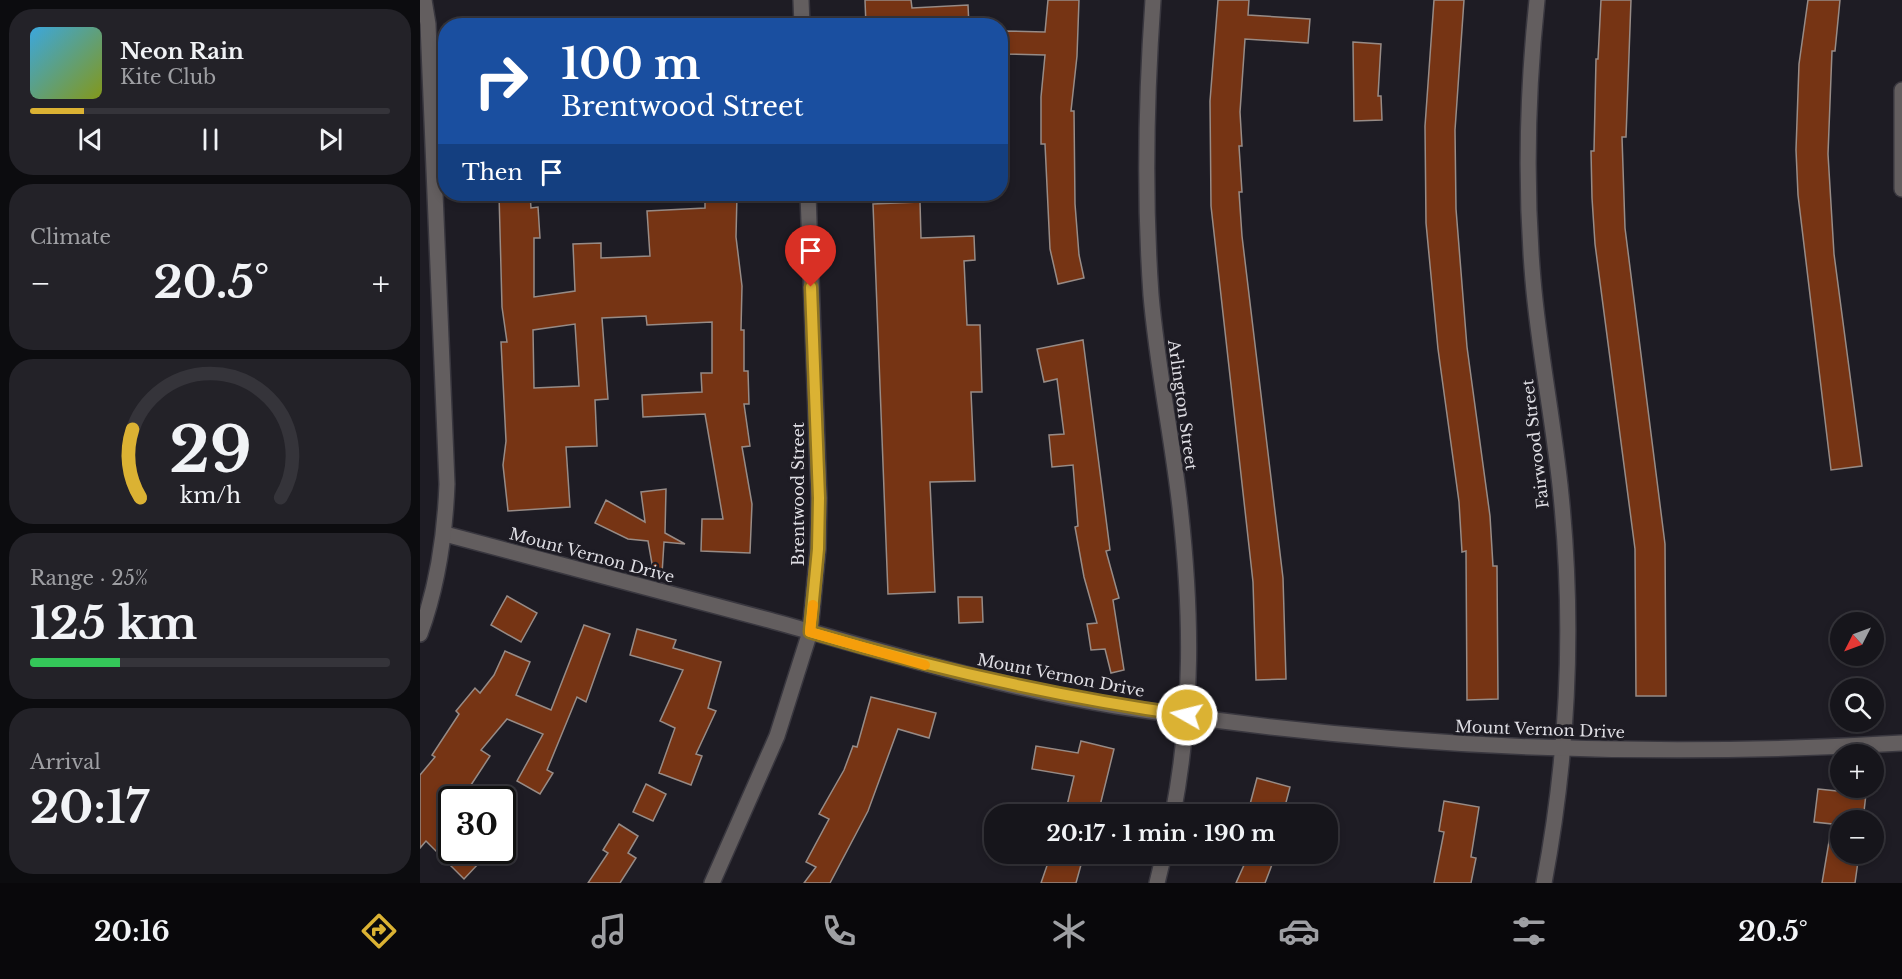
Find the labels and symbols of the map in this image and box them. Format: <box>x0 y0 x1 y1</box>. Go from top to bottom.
pin <box>785 225 836 287</box>
street label: Arlington Street <box>1164 338 1202 472</box>
street label: Fairwood Street <box>1517 378 1553 510</box>
street label: Brentwood Street <box>788 422 808 566</box>
street label: Mount Vernon Drive <box>507 523 677 587</box>
north arrow <box>1830 612 1884 666</box>
street label: Mount Vernon Drive <box>976 649 1146 701</box>
position arrow <box>1155 683 1219 747</box>
street label: Mount Vernon Drive <box>1455 716 1625 742</box>
speed limit sign: 30 <box>438 786 516 864</box>

